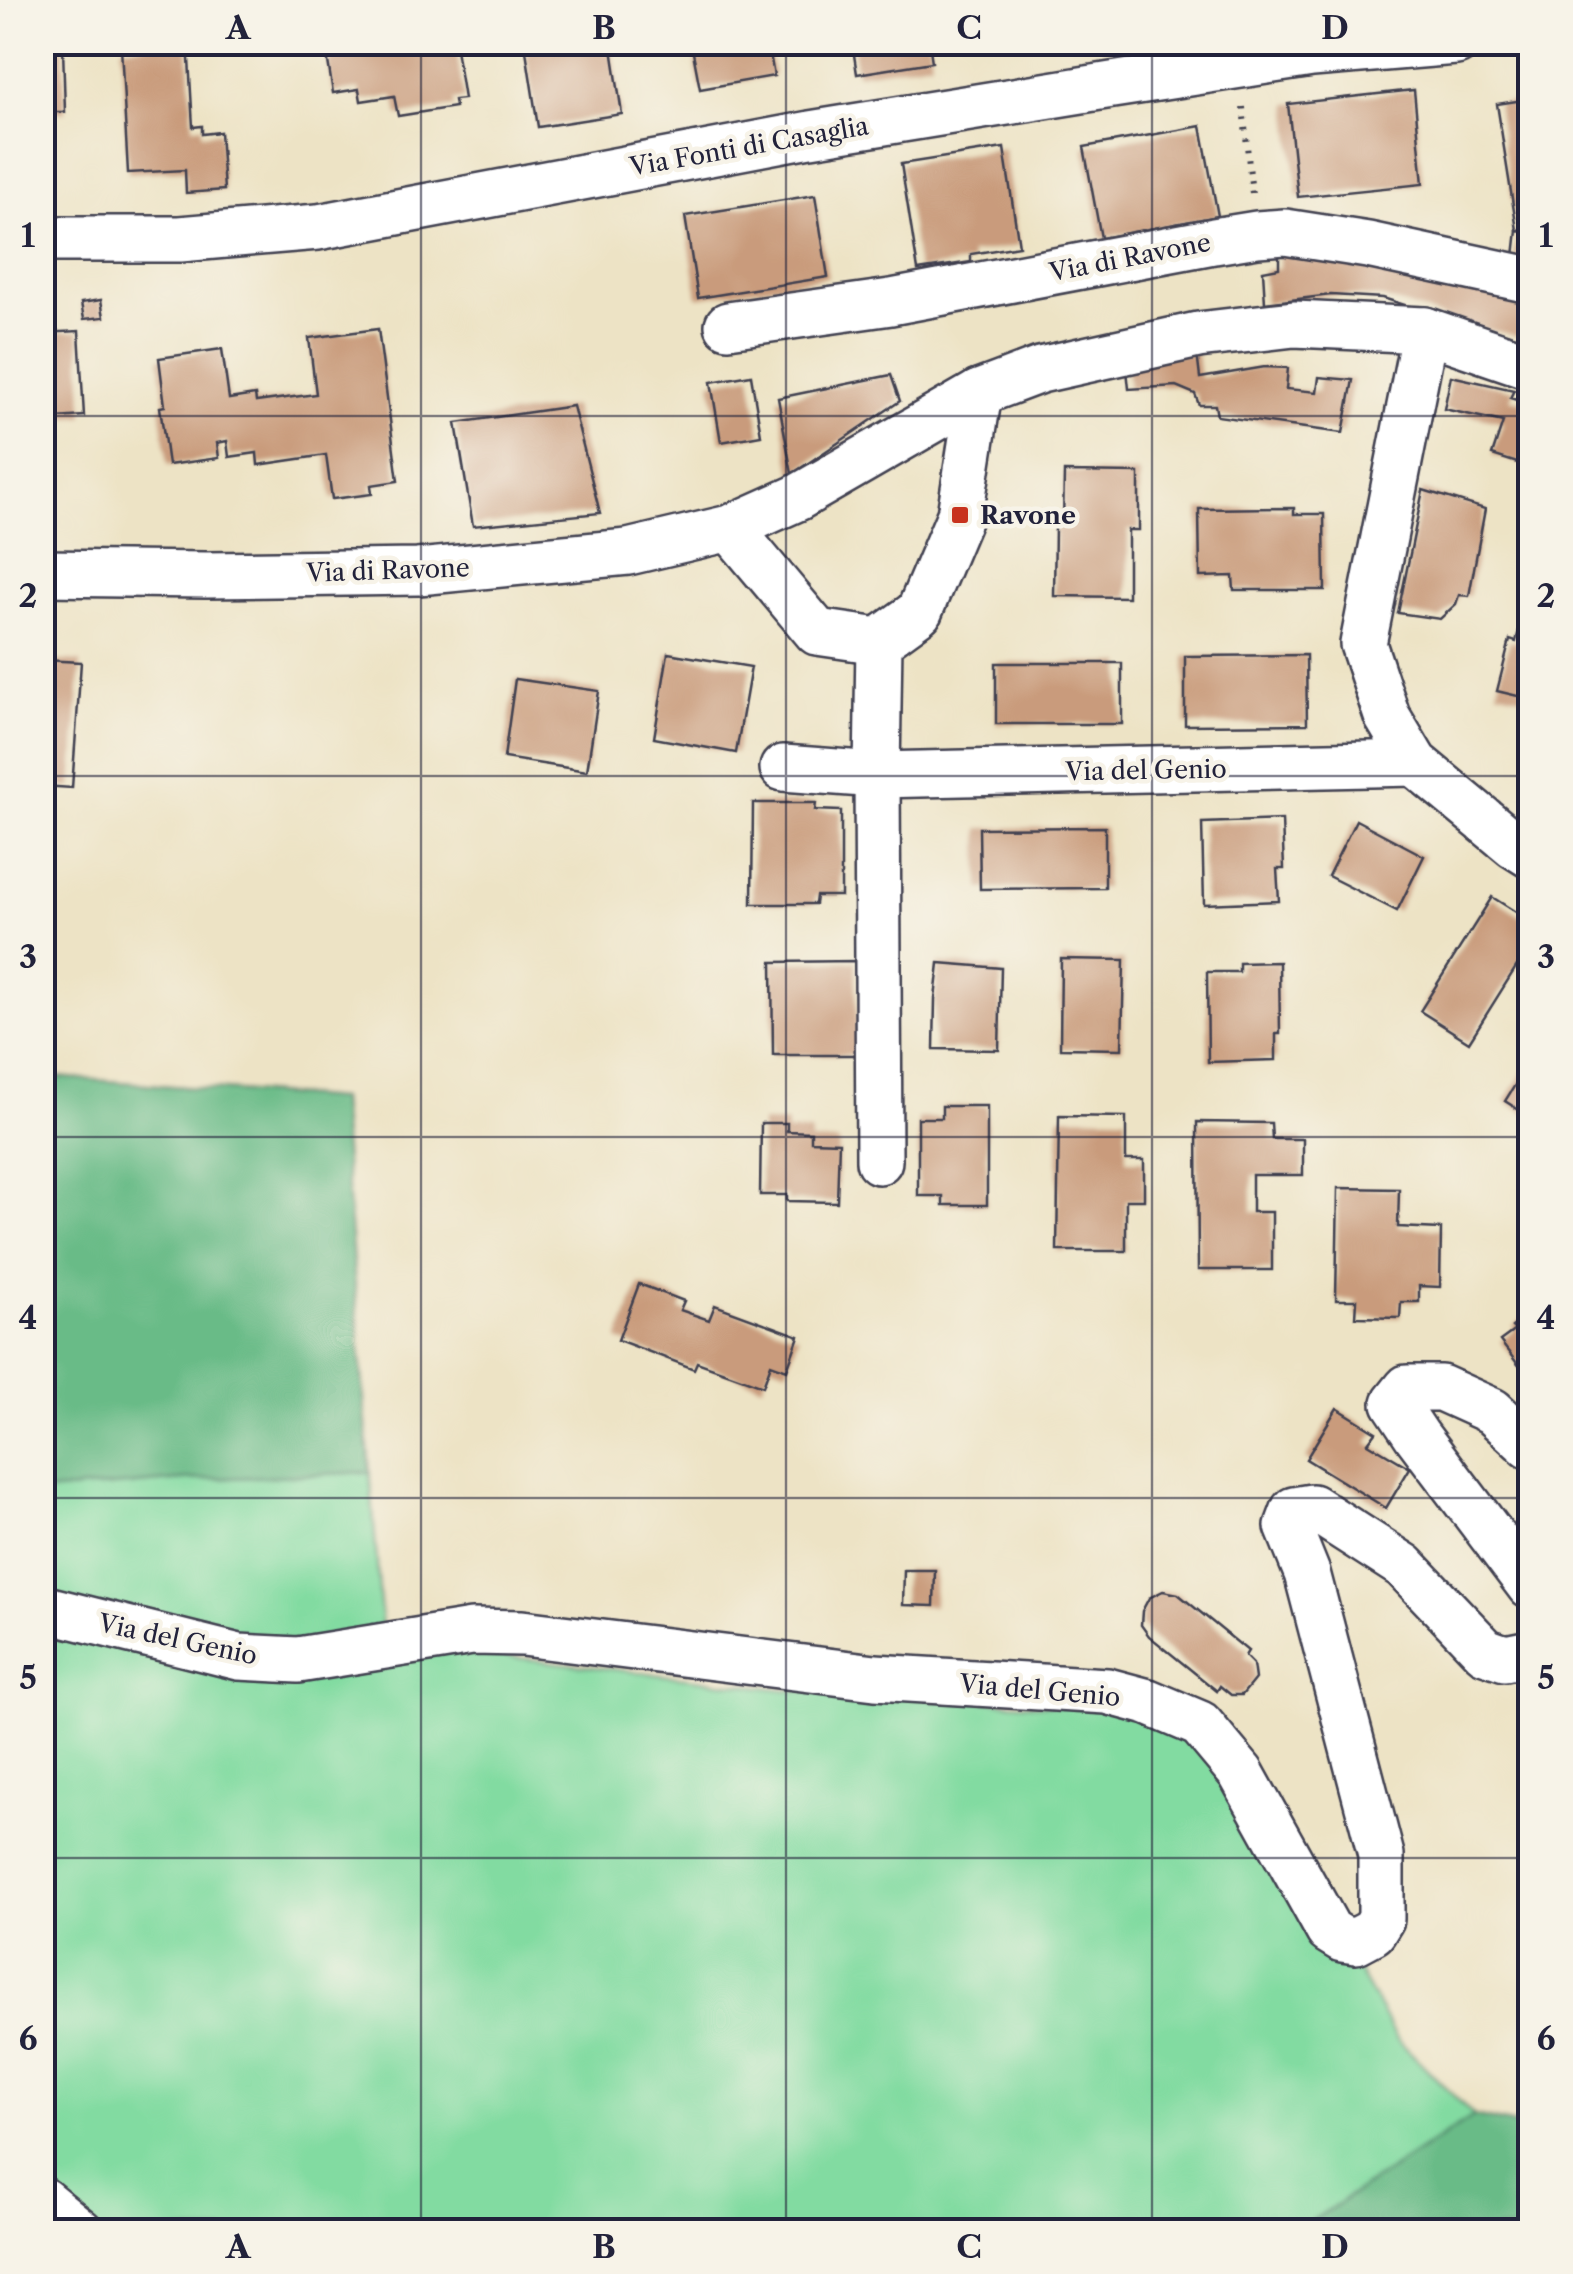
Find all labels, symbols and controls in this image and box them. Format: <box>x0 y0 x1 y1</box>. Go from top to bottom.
text: A <box>225 8 252 47</box>
text: B <box>592 8 616 47</box>
text: C <box>956 8 982 47</box>
text: D <box>1321 8 1349 47</box>
street label: Via Fonti di Casaglia <box>626 110 872 183</box>
text: 1 <box>21 216 36 255</box>
text: 1 <box>1539 216 1554 255</box>
street label: Via di Ravone <box>1046 227 1213 288</box>
place label: Ravone <box>980 500 1076 531</box>
marker: Ravone <box>949 504 971 526</box>
street label: Via di Ravone <box>305 552 470 589</box>
text: 2 <box>19 576 37 615</box>
text: 2 <box>1537 576 1555 615</box>
street label: Via del Genio <box>1064 754 1227 787</box>
text: 3 <box>19 937 37 976</box>
text: 3 <box>1537 937 1555 976</box>
text: 4 <box>19 1298 37 1337</box>
text: 4 <box>1537 1298 1555 1337</box>
street label: Via del Genio <box>95 1607 260 1671</box>
text: 5 <box>19 1658 37 1697</box>
text: 5 <box>1537 1658 1555 1697</box>
street label: Via del Genio <box>957 1668 1122 1713</box>
text: 6 <box>18 2019 38 2058</box>
text: 6 <box>1536 2019 1556 2058</box>
text: A <box>225 2227 252 2266</box>
text: B <box>592 2227 616 2266</box>
text: C <box>956 2227 982 2266</box>
text: D <box>1321 2227 1349 2266</box>

